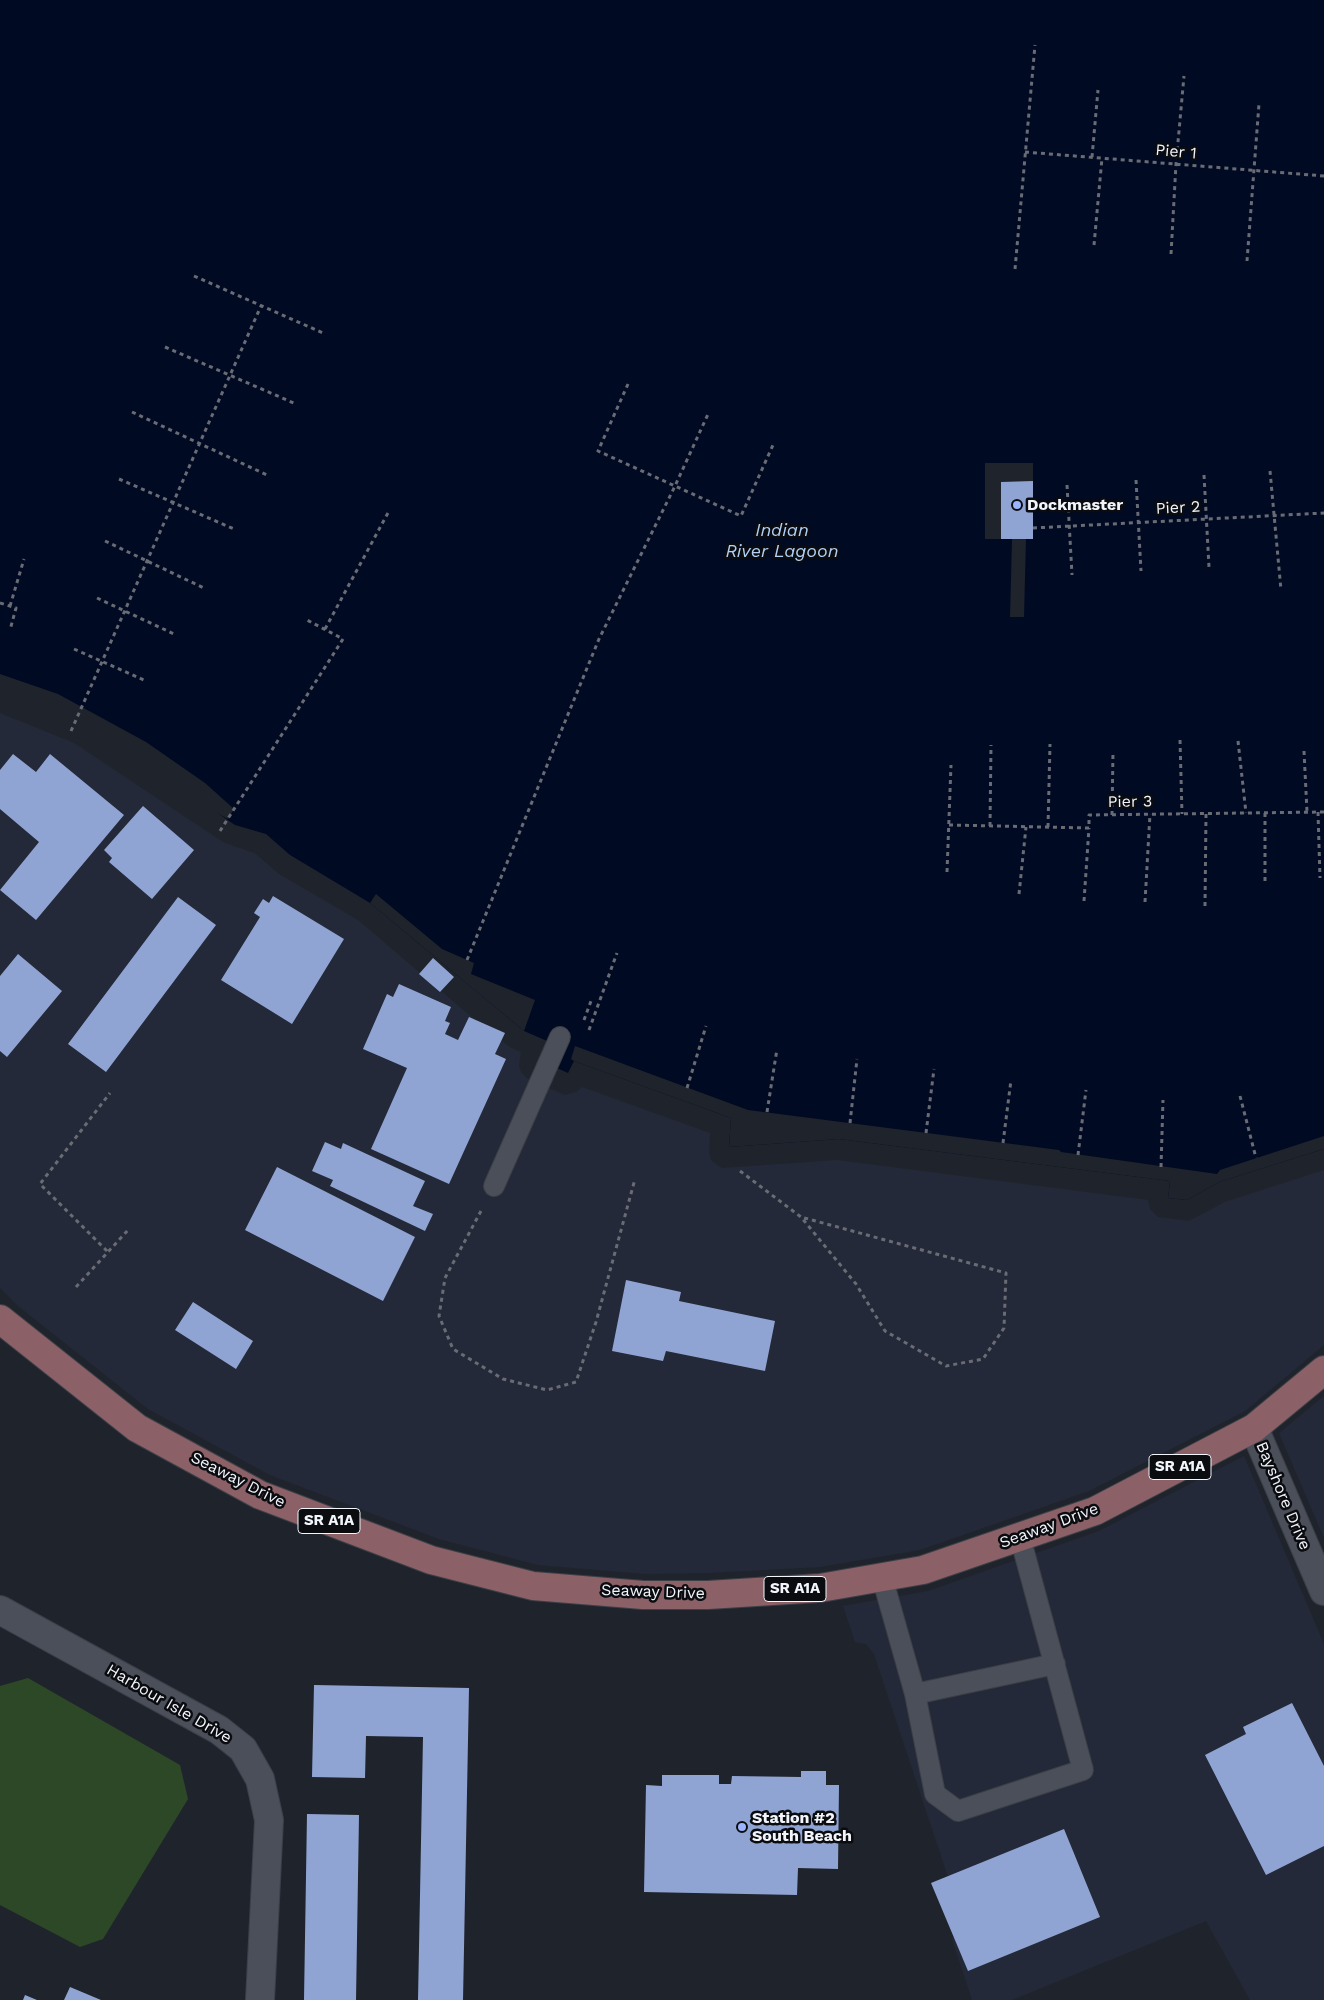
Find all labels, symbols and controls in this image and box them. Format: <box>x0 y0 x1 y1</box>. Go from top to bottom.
street label: Pier 1 <box>1155 141 1197 163</box>
place label: Dockmaster <box>1027 495 1123 515</box>
street label: Pier 2 <box>1155 497 1201 519</box>
marker: Dockmaster <box>1011 499 1023 511</box>
water label: Indian River Lagoon <box>725 520 839 562</box>
street label: Pier 3 <box>1108 792 1152 812</box>
street label: Bayshore Drive <box>1252 1439 1314 1553</box>
street label: Seaway Drive <box>187 1448 289 1512</box>
road number: SR A1A <box>1149 1454 1211 1480</box>
street label: Seaway Drive <box>997 1499 1101 1553</box>
road number: SR A1A <box>298 1508 360 1534</box>
road number: SR A1A <box>764 1576 826 1602</box>
street label: Seaway Drive <box>601 1581 705 1603</box>
street label: Harbour Isle Drive <box>103 1660 235 1748</box>
place label: Station #2 South Beach <box>752 1808 852 1846</box>
marker: Station #2 South Beach <box>736 1821 748 1833</box>

